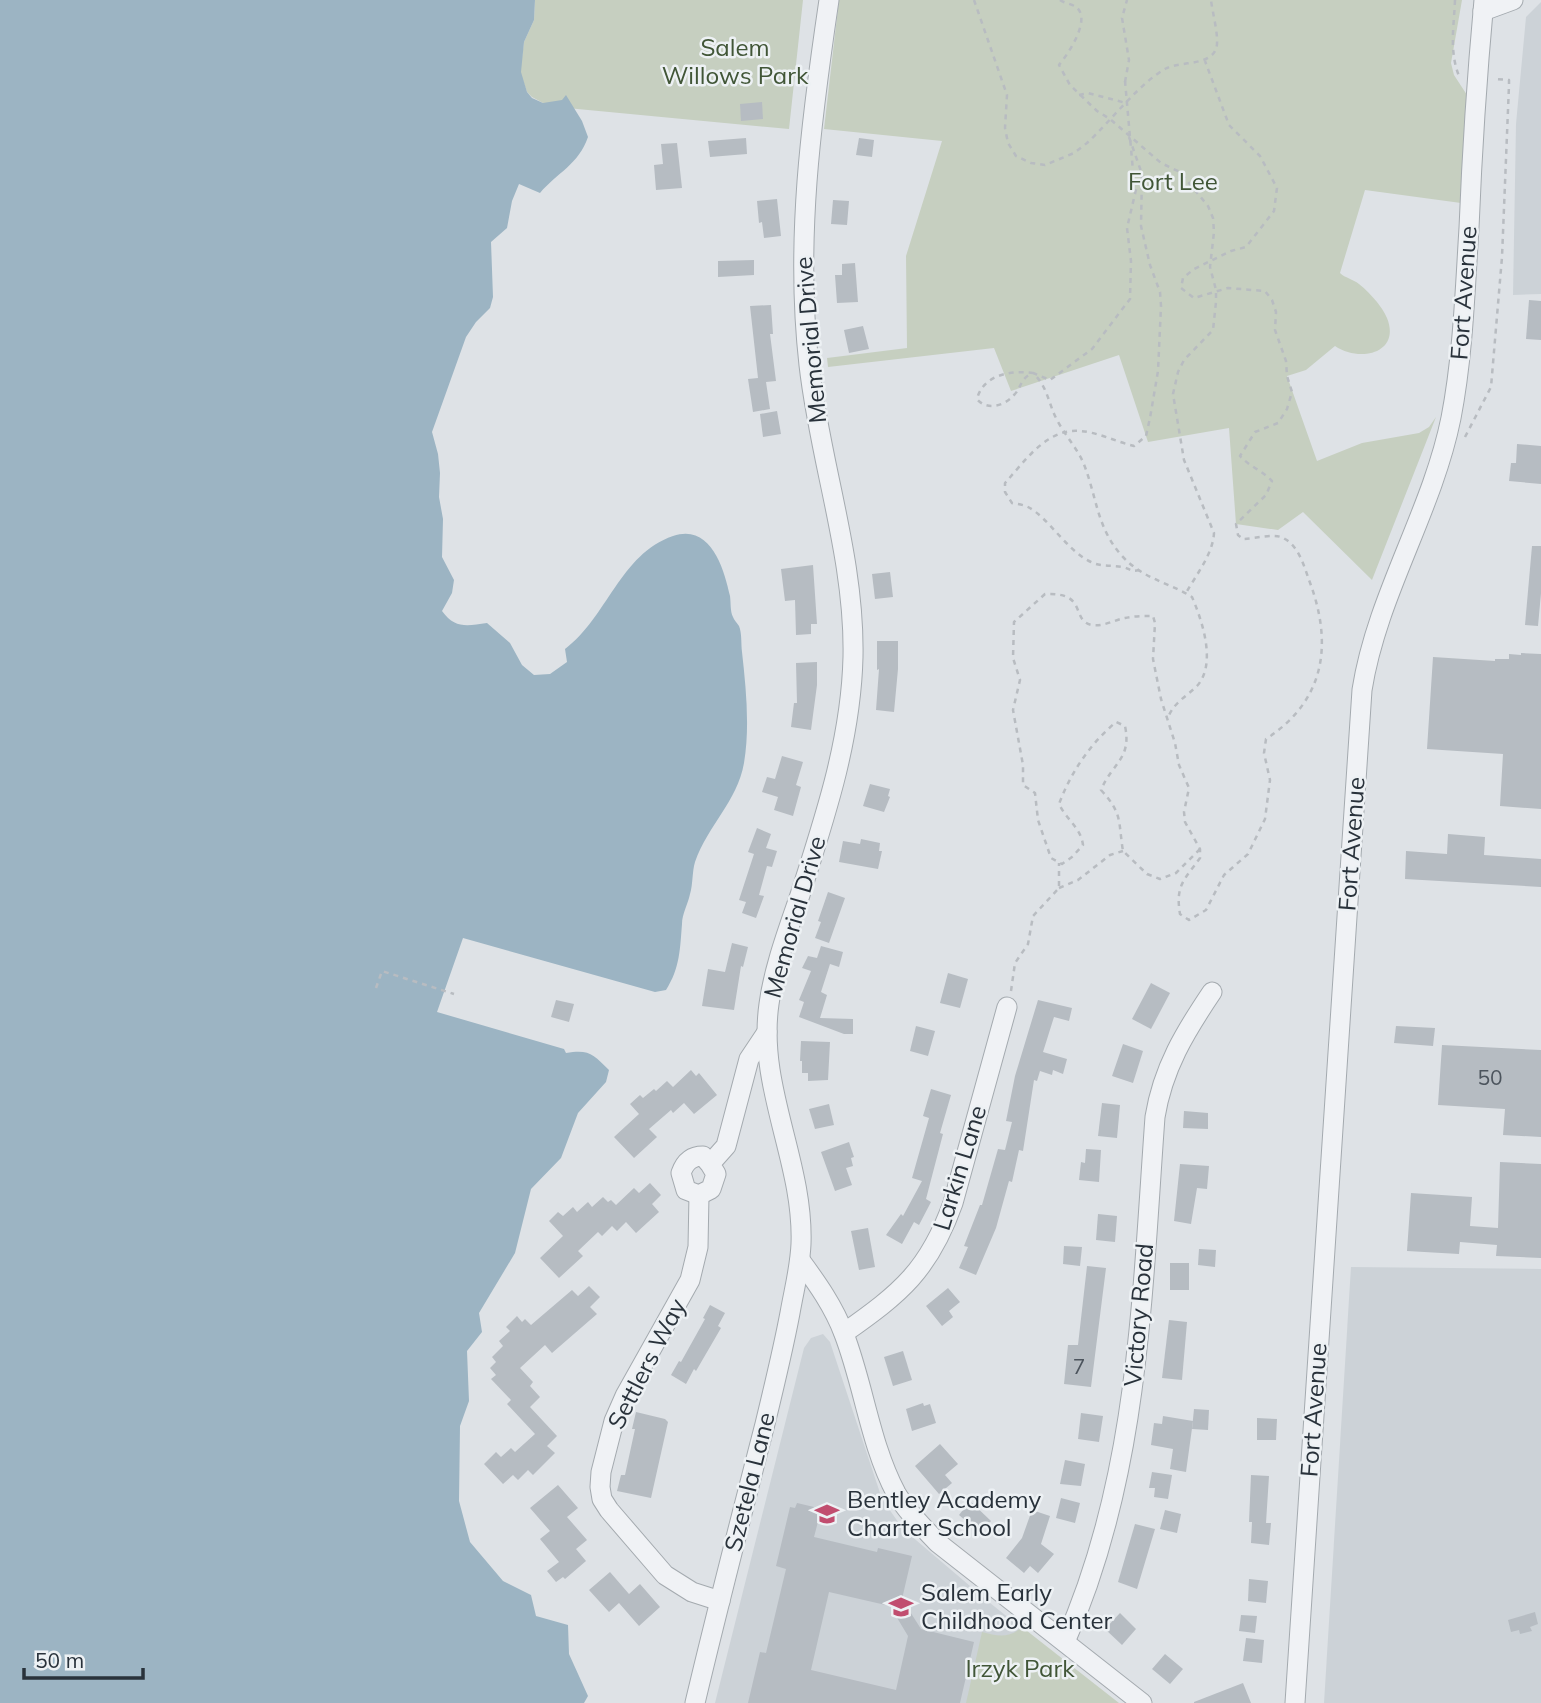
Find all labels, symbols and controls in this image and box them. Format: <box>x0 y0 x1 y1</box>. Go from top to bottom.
park label: Salem Willows Park <box>662 32 809 90</box>
park label: Fort Lee <box>1128 166 1218 196</box>
street label: Fort Avenue <box>1443 225 1483 361</box>
street label: Memorial Drive <box>788 255 832 425</box>
street label: Fort Avenue <box>1331 776 1371 912</box>
street label: Memorial Drive <box>757 832 832 1001</box>
house number: 50 <box>1477 1064 1503 1090</box>
street label: Larkin Lane <box>926 1102 992 1234</box>
street label: Victory Road <box>1117 1242 1159 1388</box>
street label: Settlers Way <box>600 1293 692 1434</box>
street label: Fort Avenue <box>1293 1342 1333 1478</box>
house number: 7 <box>1073 1353 1085 1379</box>
street label: Szetela Lane <box>717 1409 781 1555</box>
place label: Bentley Academy Charter School <box>847 1484 1042 1542</box>
school or university icon: Bentley Academy Charter School <box>813 1500 841 1528</box>
place label: Salem Early Childhood Center <box>921 1577 1112 1635</box>
school or university icon: Salem Early Childhood Center <box>887 1593 915 1621</box>
scale bar <box>24 1636 144 1680</box>
text: 50 m <box>35 1647 84 1673</box>
park label: Irzyk Park <box>965 1653 1075 1683</box>

